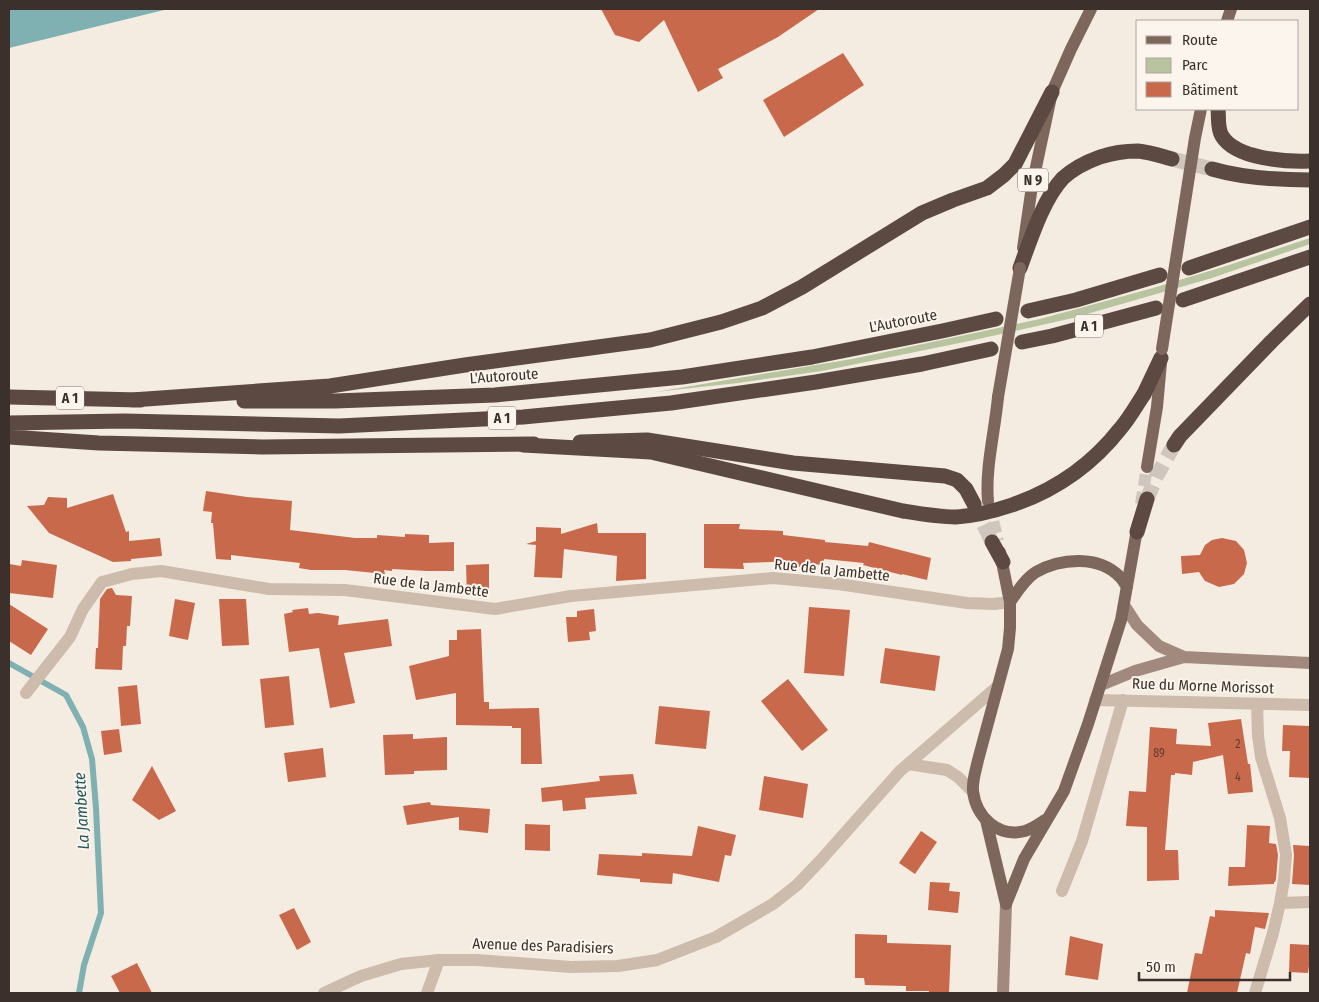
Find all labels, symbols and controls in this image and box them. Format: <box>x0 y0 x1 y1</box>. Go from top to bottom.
legend <box>1136 20 1299 110</box>
text: Route <box>1182 31 1218 49</box>
text: Parc <box>1182 56 1208 74</box>
text: Bâtiment <box>1182 81 1238 99</box>
road number: N 9 <box>1018 168 1048 192</box>
street label: L'Autoroute <box>868 306 938 336</box>
road number: A 1 <box>1075 314 1103 338</box>
street label: L'Autoroute <box>469 365 539 387</box>
road number: A 1 <box>56 386 84 409</box>
road number: A 1 <box>488 406 516 429</box>
street label: Rue de la Jambette <box>773 555 891 585</box>
street label: Rue de la Jambette <box>372 569 490 601</box>
street label: Rue du Morne Morissot <box>1132 675 1274 697</box>
house number: 2 <box>1235 737 1241 751</box>
house number: 89 <box>1153 746 1165 760</box>
house number: 4 <box>1235 770 1241 784</box>
water label: La Jambette <box>70 771 93 850</box>
street label: Avenue des Paradisiers <box>472 935 614 957</box>
scale bar <box>1139 950 1290 982</box>
text: 50 m <box>1146 958 1176 976</box>

